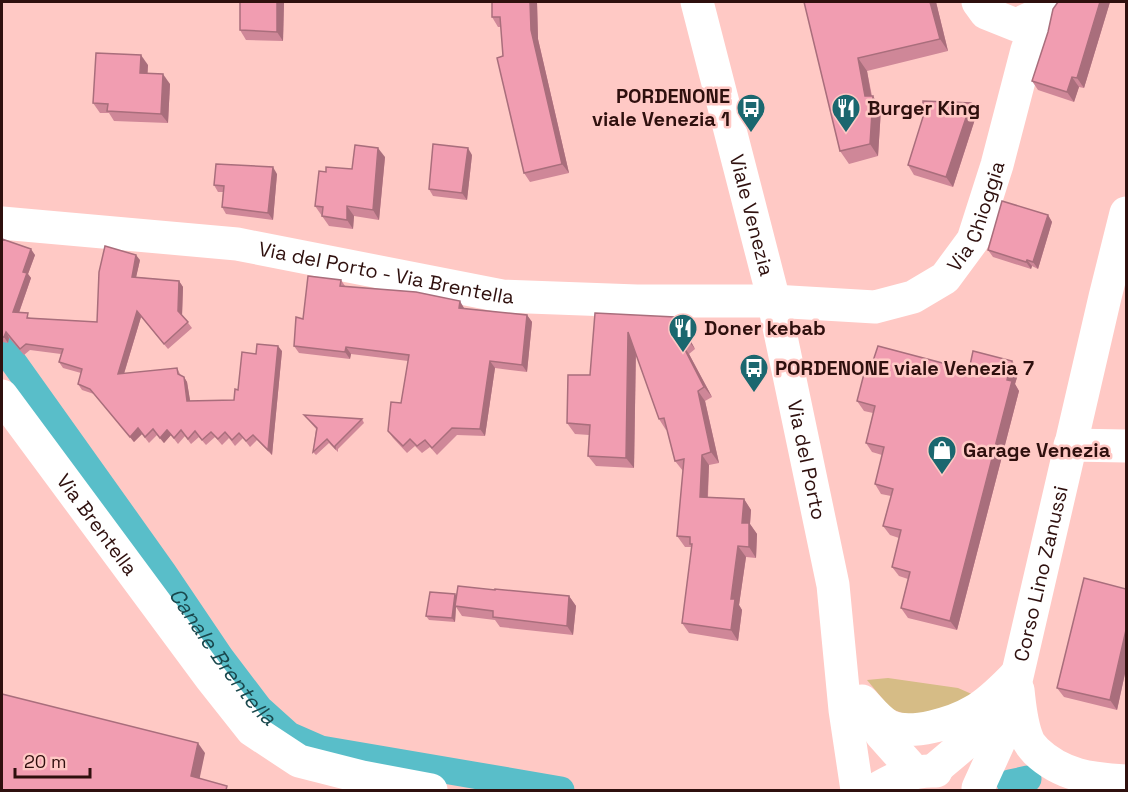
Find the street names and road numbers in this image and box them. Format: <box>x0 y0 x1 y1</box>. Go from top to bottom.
street label: Viale Venezia <box>724 152 780 279</box>
street label: Via Chioggia <box>941 158 1010 277</box>
street label: Via del Porto - Via Brentella <box>256 236 514 309</box>
street label: Via del Porto <box>782 398 832 522</box>
street label: Via Brentella <box>51 469 143 581</box>
street label: Corso Lino Zanussi <box>1008 483 1074 664</box>

